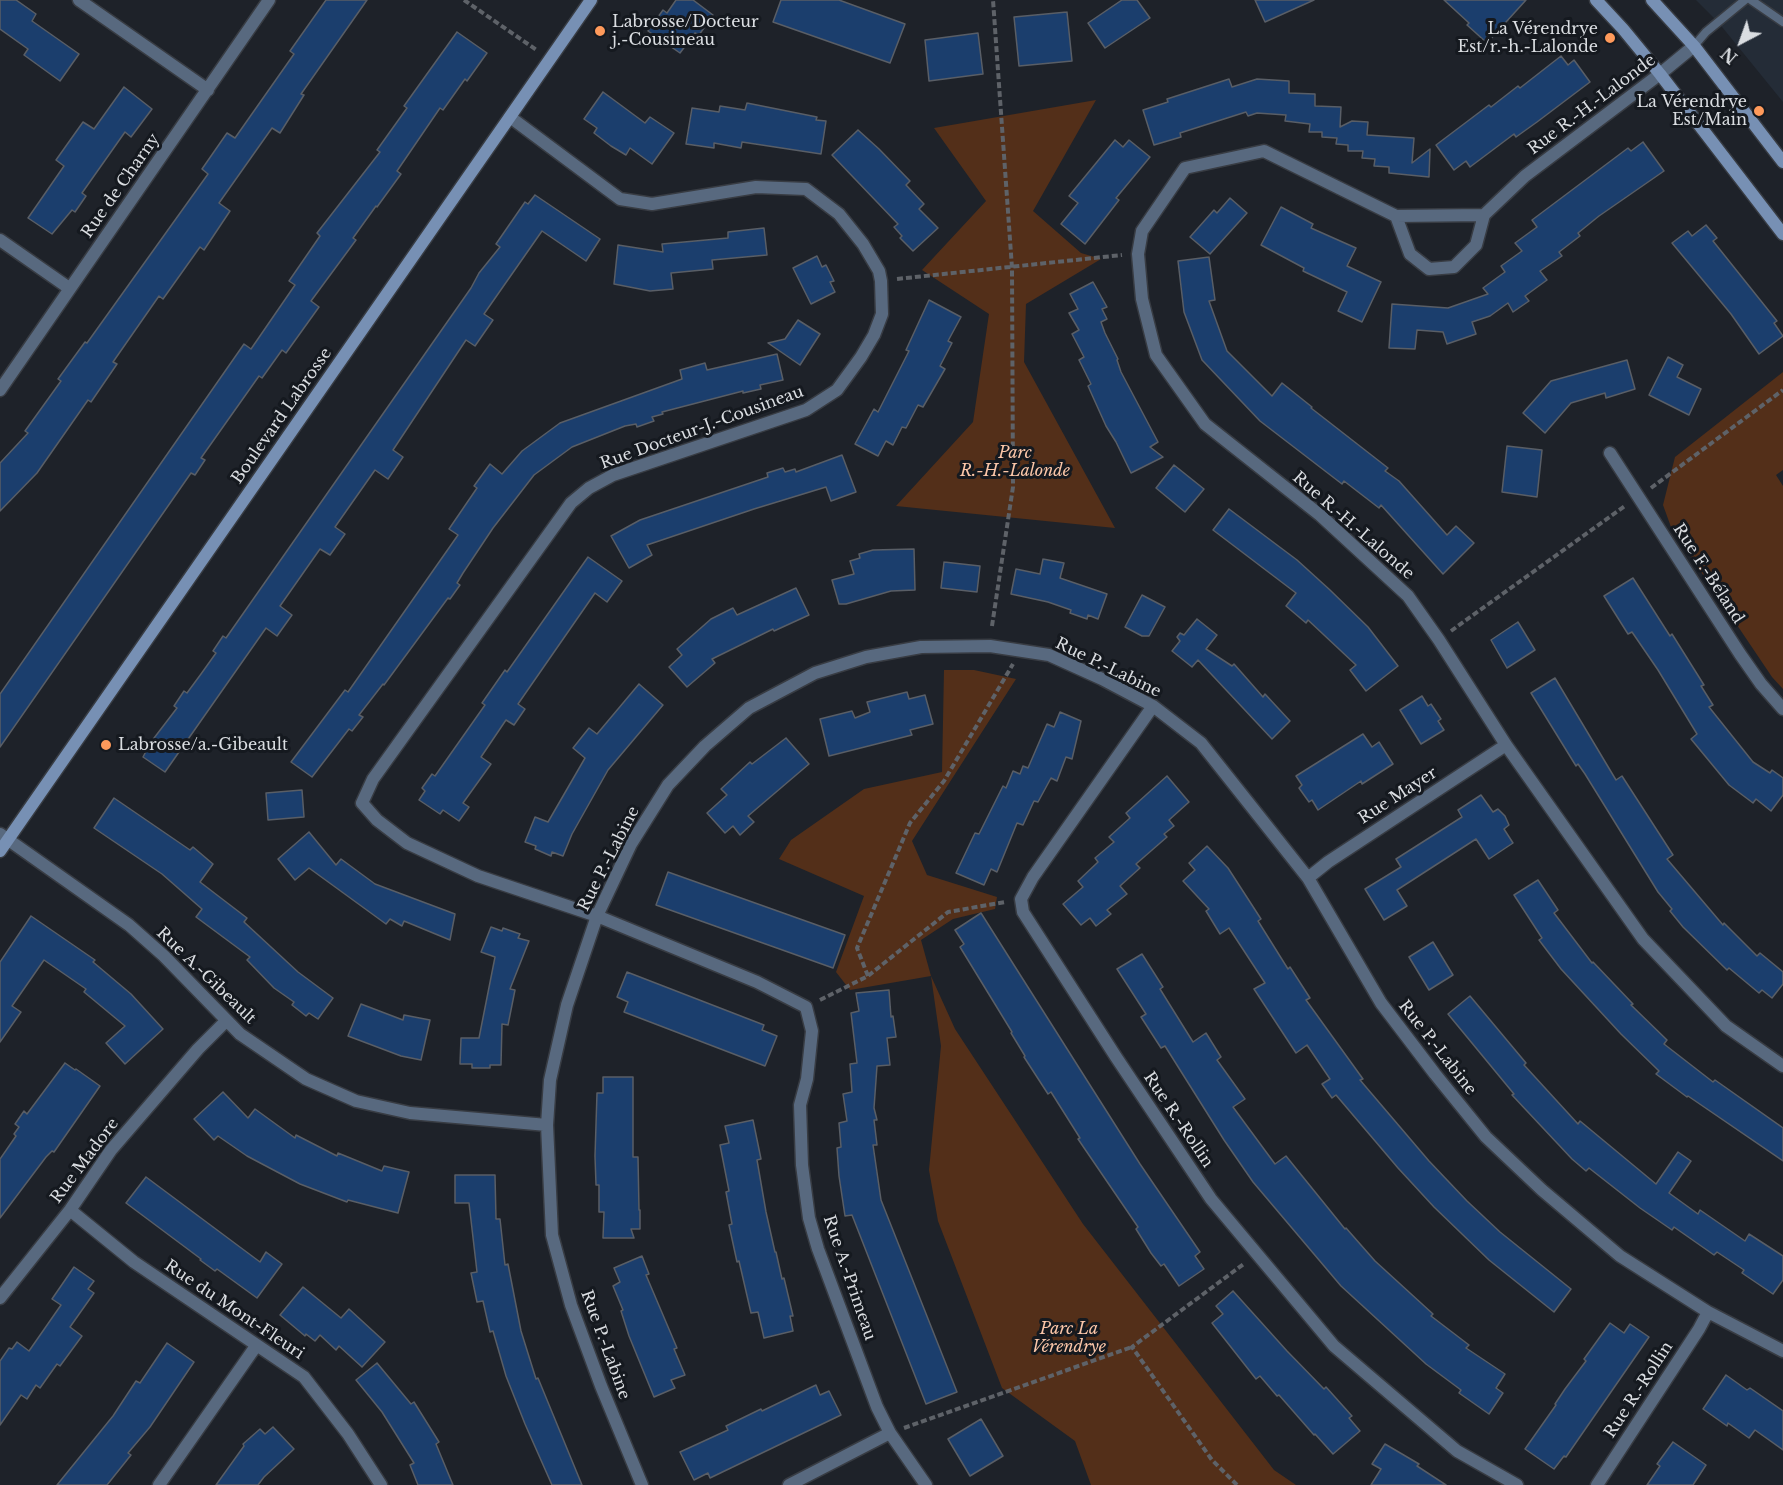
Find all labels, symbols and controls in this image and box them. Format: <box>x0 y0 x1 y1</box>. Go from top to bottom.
place label: Labrosse/Docteur j.-Cousineau <box>612 12 759 50</box>
north arrow <box>1711 12 1771 72</box>
place label: La Vérendrye Est/r.-h.-Lalonde <box>1457 19 1598 57</box>
marker: Labrosse/Docteur j.-Cousineau <box>593 24 607 38</box>
marker: La Vérendrye Est/r.-h.-Lalonde <box>1603 31 1617 45</box>
text: N <box>1717 43 1741 68</box>
street label: Rue R.-H.-Lalonde <box>1524 51 1660 159</box>
place label: La Vérendrye Est/Main <box>1636 92 1747 130</box>
marker: La Vérendrye Est/Main <box>1752 104 1766 118</box>
street label: Rue de Charny <box>78 130 164 242</box>
street label: Boulevard Labrosse <box>228 344 336 488</box>
street label: Rue Docteur-J.-Cousineau <box>598 382 806 474</box>
park label: Parc R.-H.-Lalonde <box>960 443 1070 481</box>
street label: Rue R.-H.-Lalonde <box>1288 468 1418 584</box>
street label: Rue F.-Béland <box>1668 520 1748 628</box>
street label: Rue P.-Labine <box>1052 634 1164 702</box>
place label: Labrosse/a.-Gibeault <box>118 735 288 755</box>
marker: Labrosse/a.-Gibeault <box>99 738 113 752</box>
street label: Rue Mayer <box>1355 764 1441 828</box>
street label: Rue P.-Labine <box>574 803 644 915</box>
street label: Rue A.-Gibeault <box>152 924 260 1028</box>
street label: Rue P.-Labine <box>1394 997 1480 1099</box>
street label: Rue R.-Rollin <box>1139 1069 1217 1171</box>
street label: Rue Madore <box>47 1115 123 1207</box>
street label: Rue A.-Primeau <box>819 1213 879 1343</box>
street label: Rue du Mont-Fleuri <box>161 1256 307 1364</box>
street label: Rue P.-Labine <box>576 1288 634 1402</box>
park label: Parc La Vérendrye <box>1032 1319 1106 1357</box>
street label: Rue R.-Rollin <box>1601 1338 1677 1442</box>

